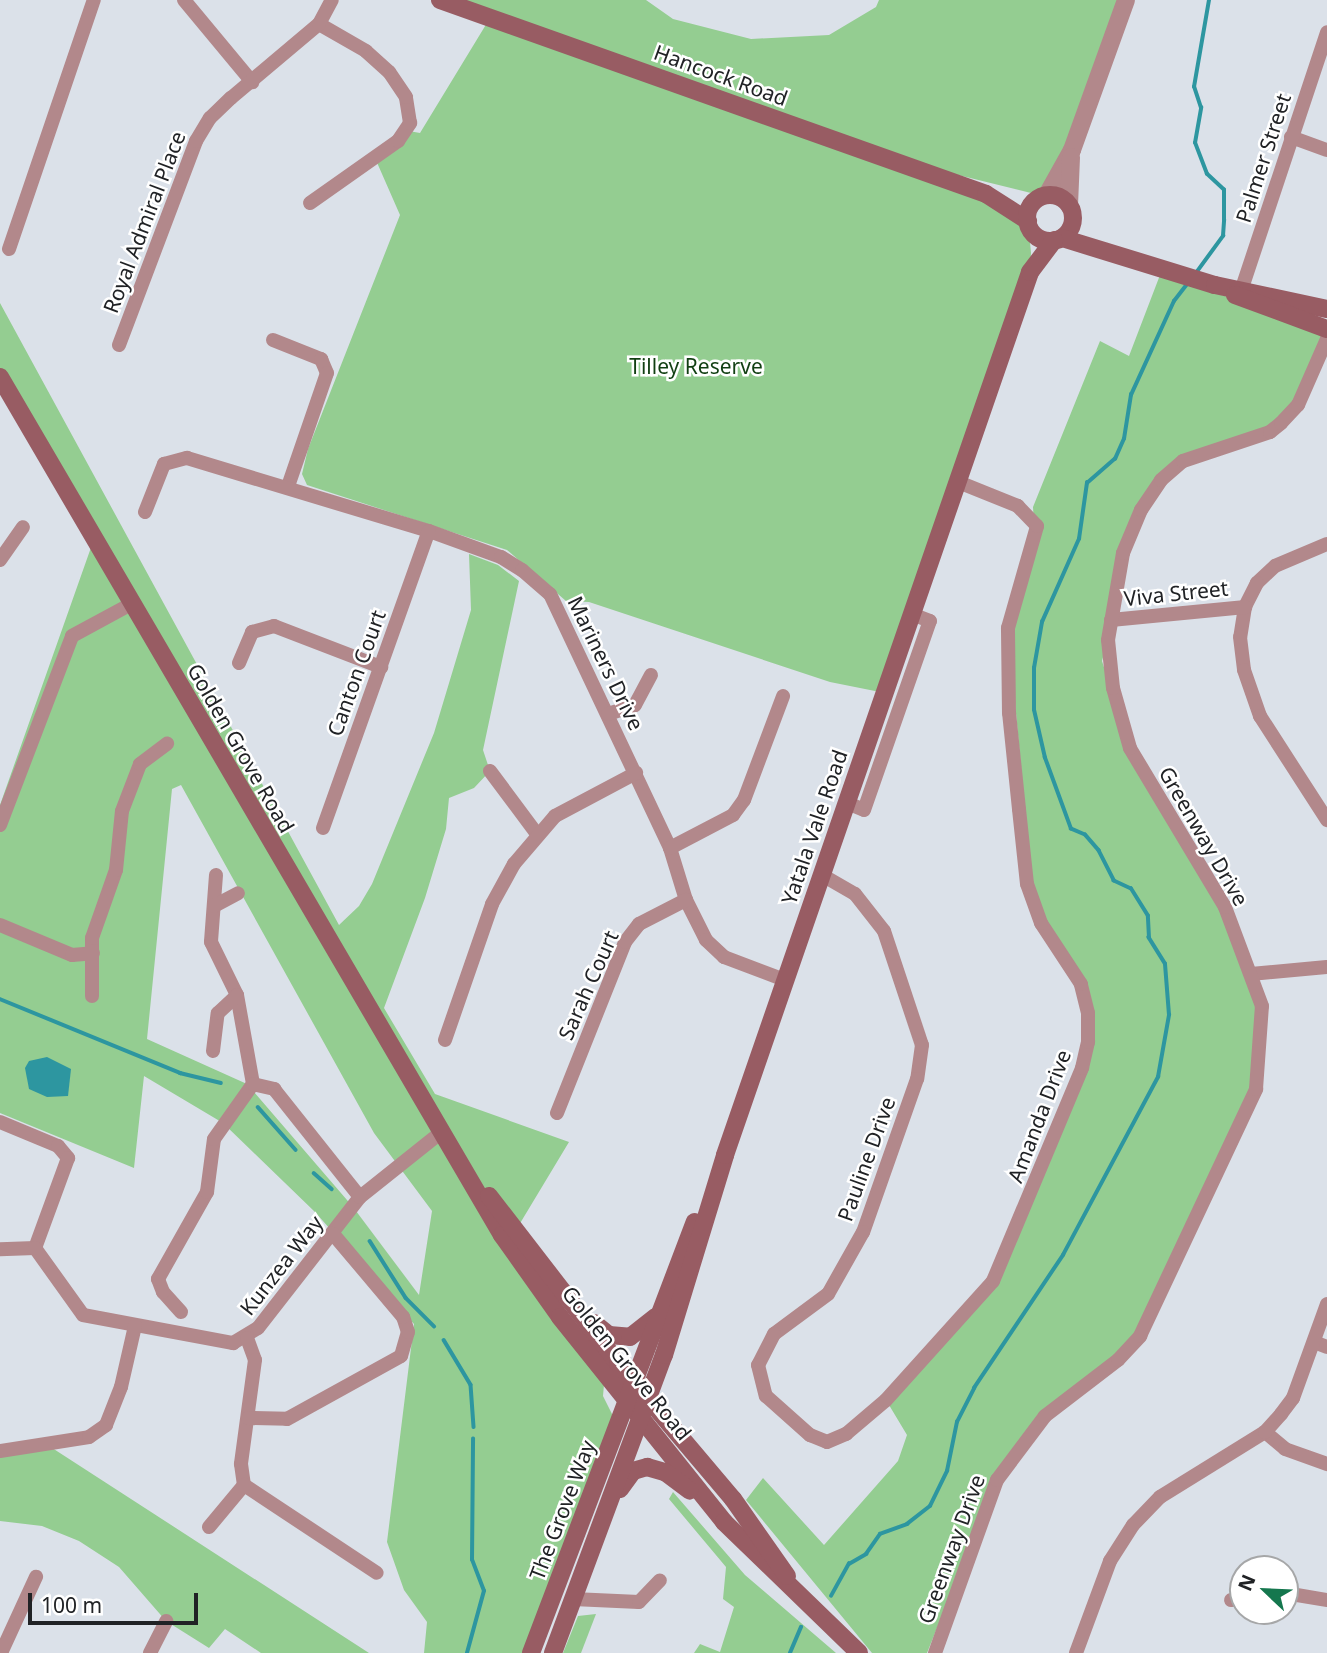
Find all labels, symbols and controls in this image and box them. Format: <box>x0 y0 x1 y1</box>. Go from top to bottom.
street label: Hancock Road <box>651 39 791 111</box>
street label: Palmer Street <box>1230 90 1296 226</box>
street label: Royal Admiral Place <box>98 127 190 317</box>
park label: Tilley Reserve <box>629 353 763 379</box>
street label: Viva Street <box>1123 575 1229 611</box>
street label: Mariners Drive <box>563 592 649 734</box>
street label: Canton Court <box>322 607 390 739</box>
street label: Golden Grove Road <box>182 659 300 837</box>
street label: Yatala Vale Road <box>776 746 852 908</box>
street label: Greenway Drive <box>1154 762 1254 910</box>
street label: Sarah Court <box>553 926 623 1044</box>
street label: Amanda Drive <box>1002 1046 1076 1186</box>
street label: Pauline Drive <box>832 1093 900 1225</box>
street label: Kunzea Way <box>234 1210 328 1320</box>
street label: Golden Grove Road <box>557 1281 697 1445</box>
street label: The Grove Way <box>524 1437 600 1583</box>
street label: Greenway Drive <box>912 1471 990 1627</box>
north arrow <box>1229 1555 1299 1625</box>
text: N <box>1232 1570 1261 1595</box>
scale bar <box>32 1580 201 1624</box>
text: 100 m <box>41 1591 102 1619</box>

